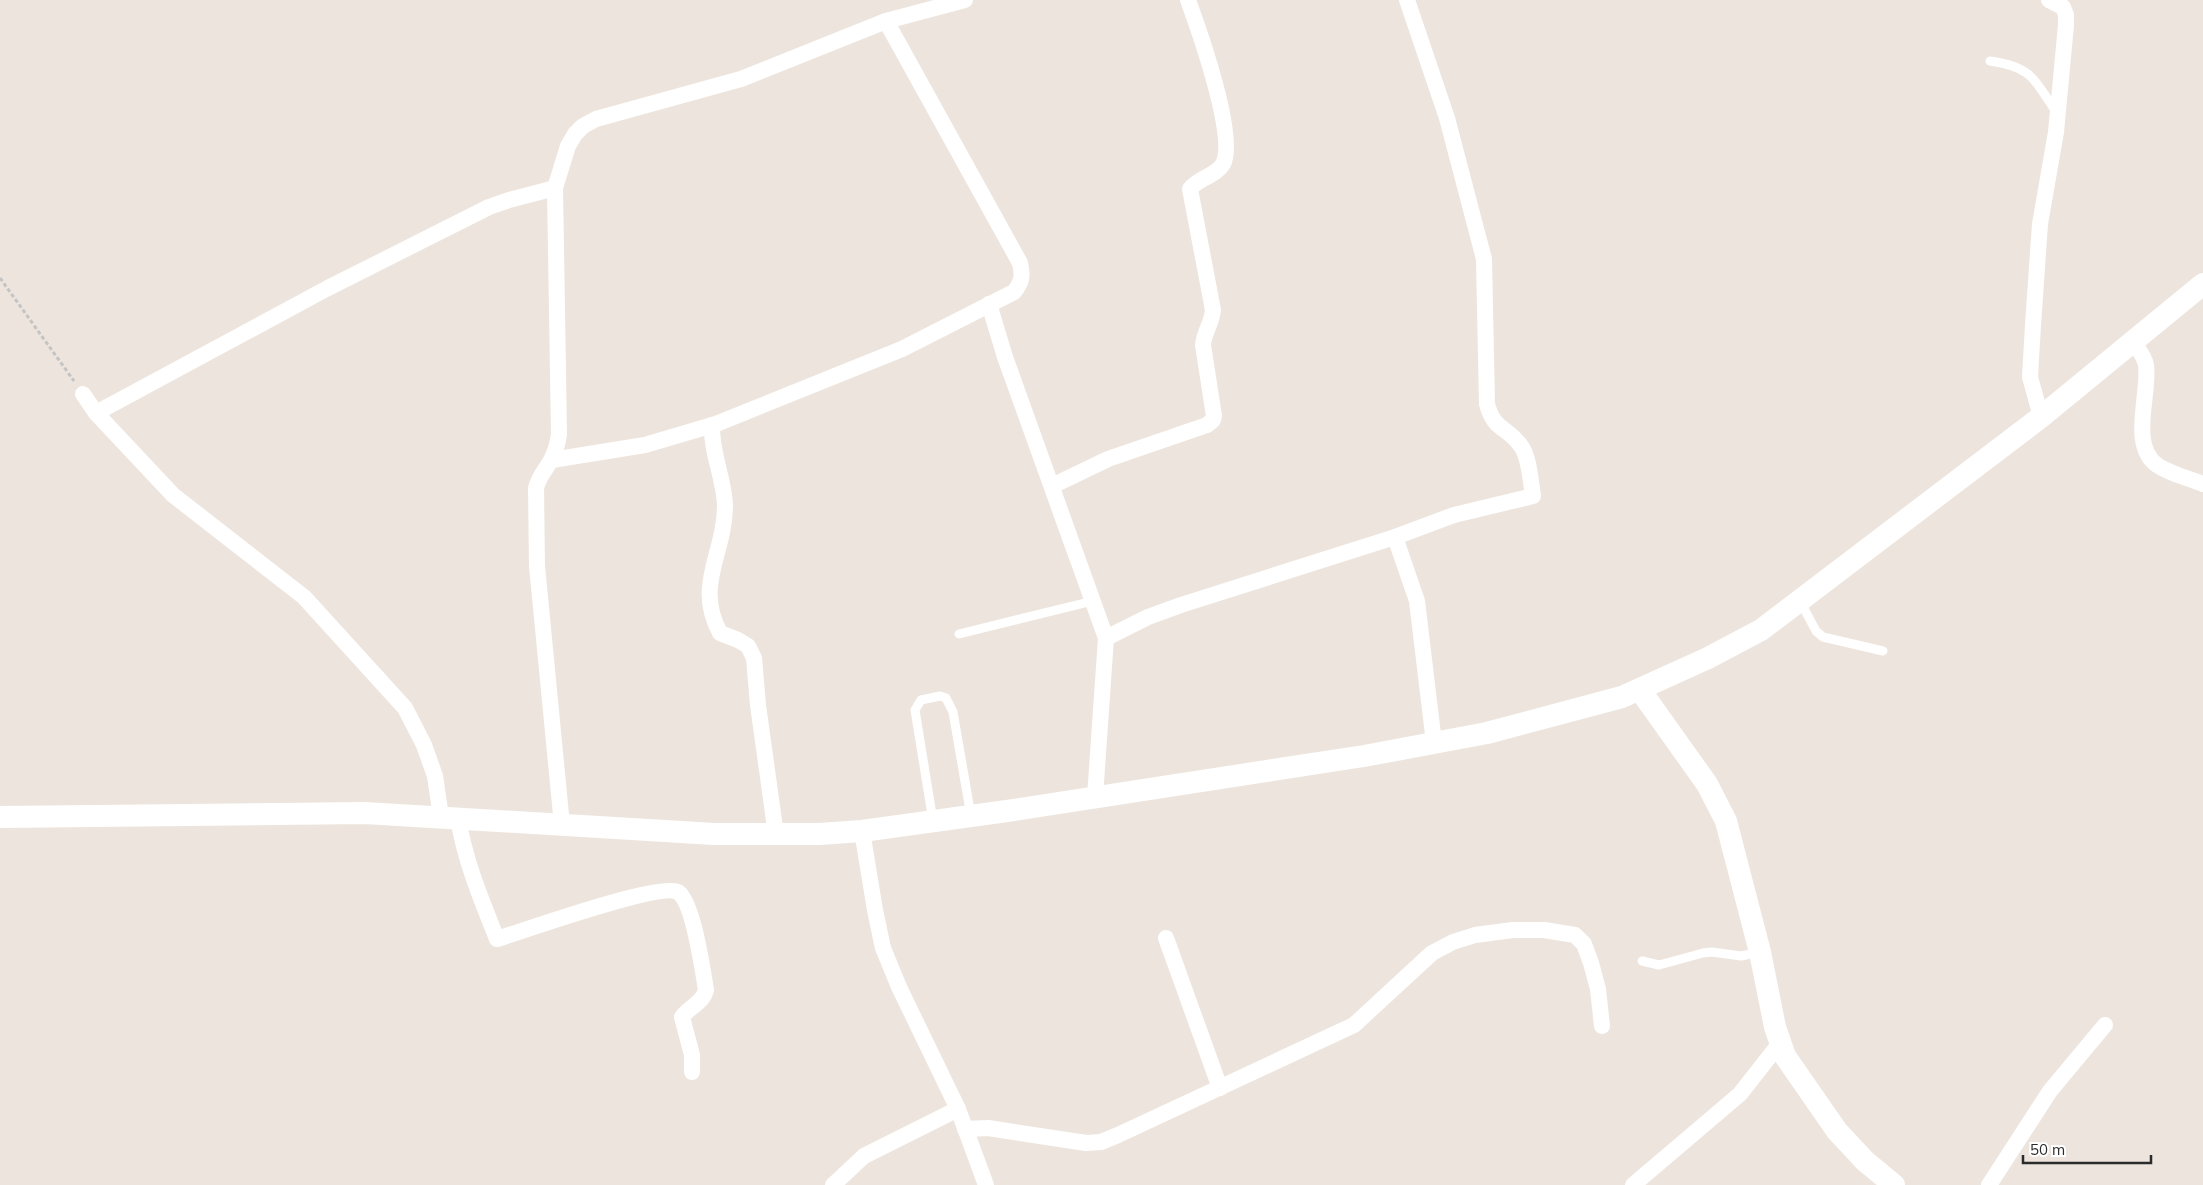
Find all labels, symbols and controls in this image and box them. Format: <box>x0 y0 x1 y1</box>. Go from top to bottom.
scale bar <box>2023 1132 2150 1164</box>
text: 50 m <box>2030 1140 2065 1159</box>

